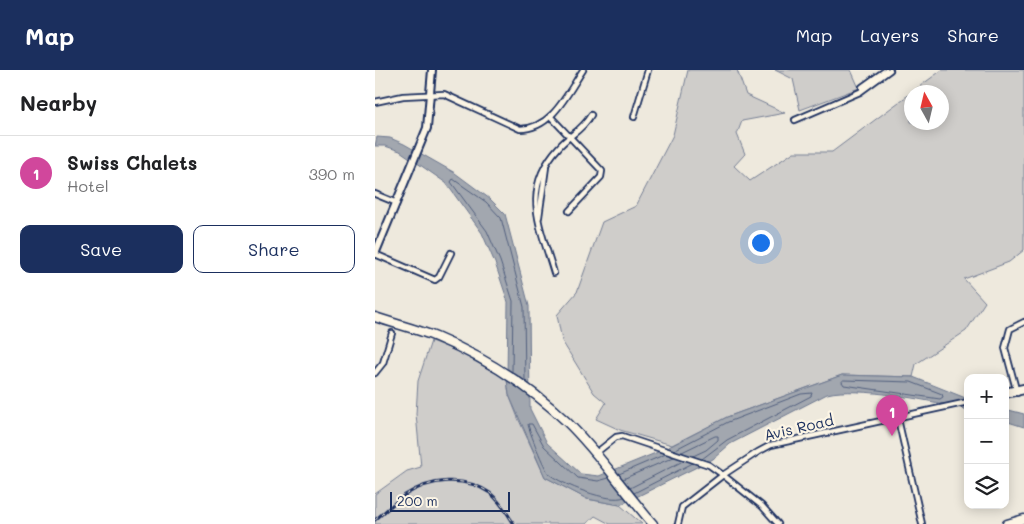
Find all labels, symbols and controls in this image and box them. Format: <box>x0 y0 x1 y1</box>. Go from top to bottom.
text: Map <box>25 20 74 51</box>
text: Map <box>796 23 832 47</box>
text: Layers <box>860 23 919 47</box>
text: Share <box>947 23 999 47</box>
north arrow <box>904 85 949 130</box>
text: Nearby <box>20 89 97 116</box>
text: Swiss Chalets <box>67 150 197 175</box>
text: 1 <box>32 163 40 184</box>
text: 390 m <box>308 163 355 184</box>
text: Hotel <box>67 175 109 196</box>
button: Save <box>20 225 183 273</box>
button: Share <box>193 225 355 273</box>
your location <box>748 230 774 256</box>
map controls <box>964 374 1009 509</box>
button: + <box>964 374 1009 419</box>
pin: 1 <box>876 395 908 436</box>
street label: Avis Road <box>762 409 836 445</box>
button: − <box>964 419 1009 464</box>
button: layers <box>964 464 1009 509</box>
scale bar <box>390 489 510 512</box>
text: 200 m <box>397 491 438 510</box>

